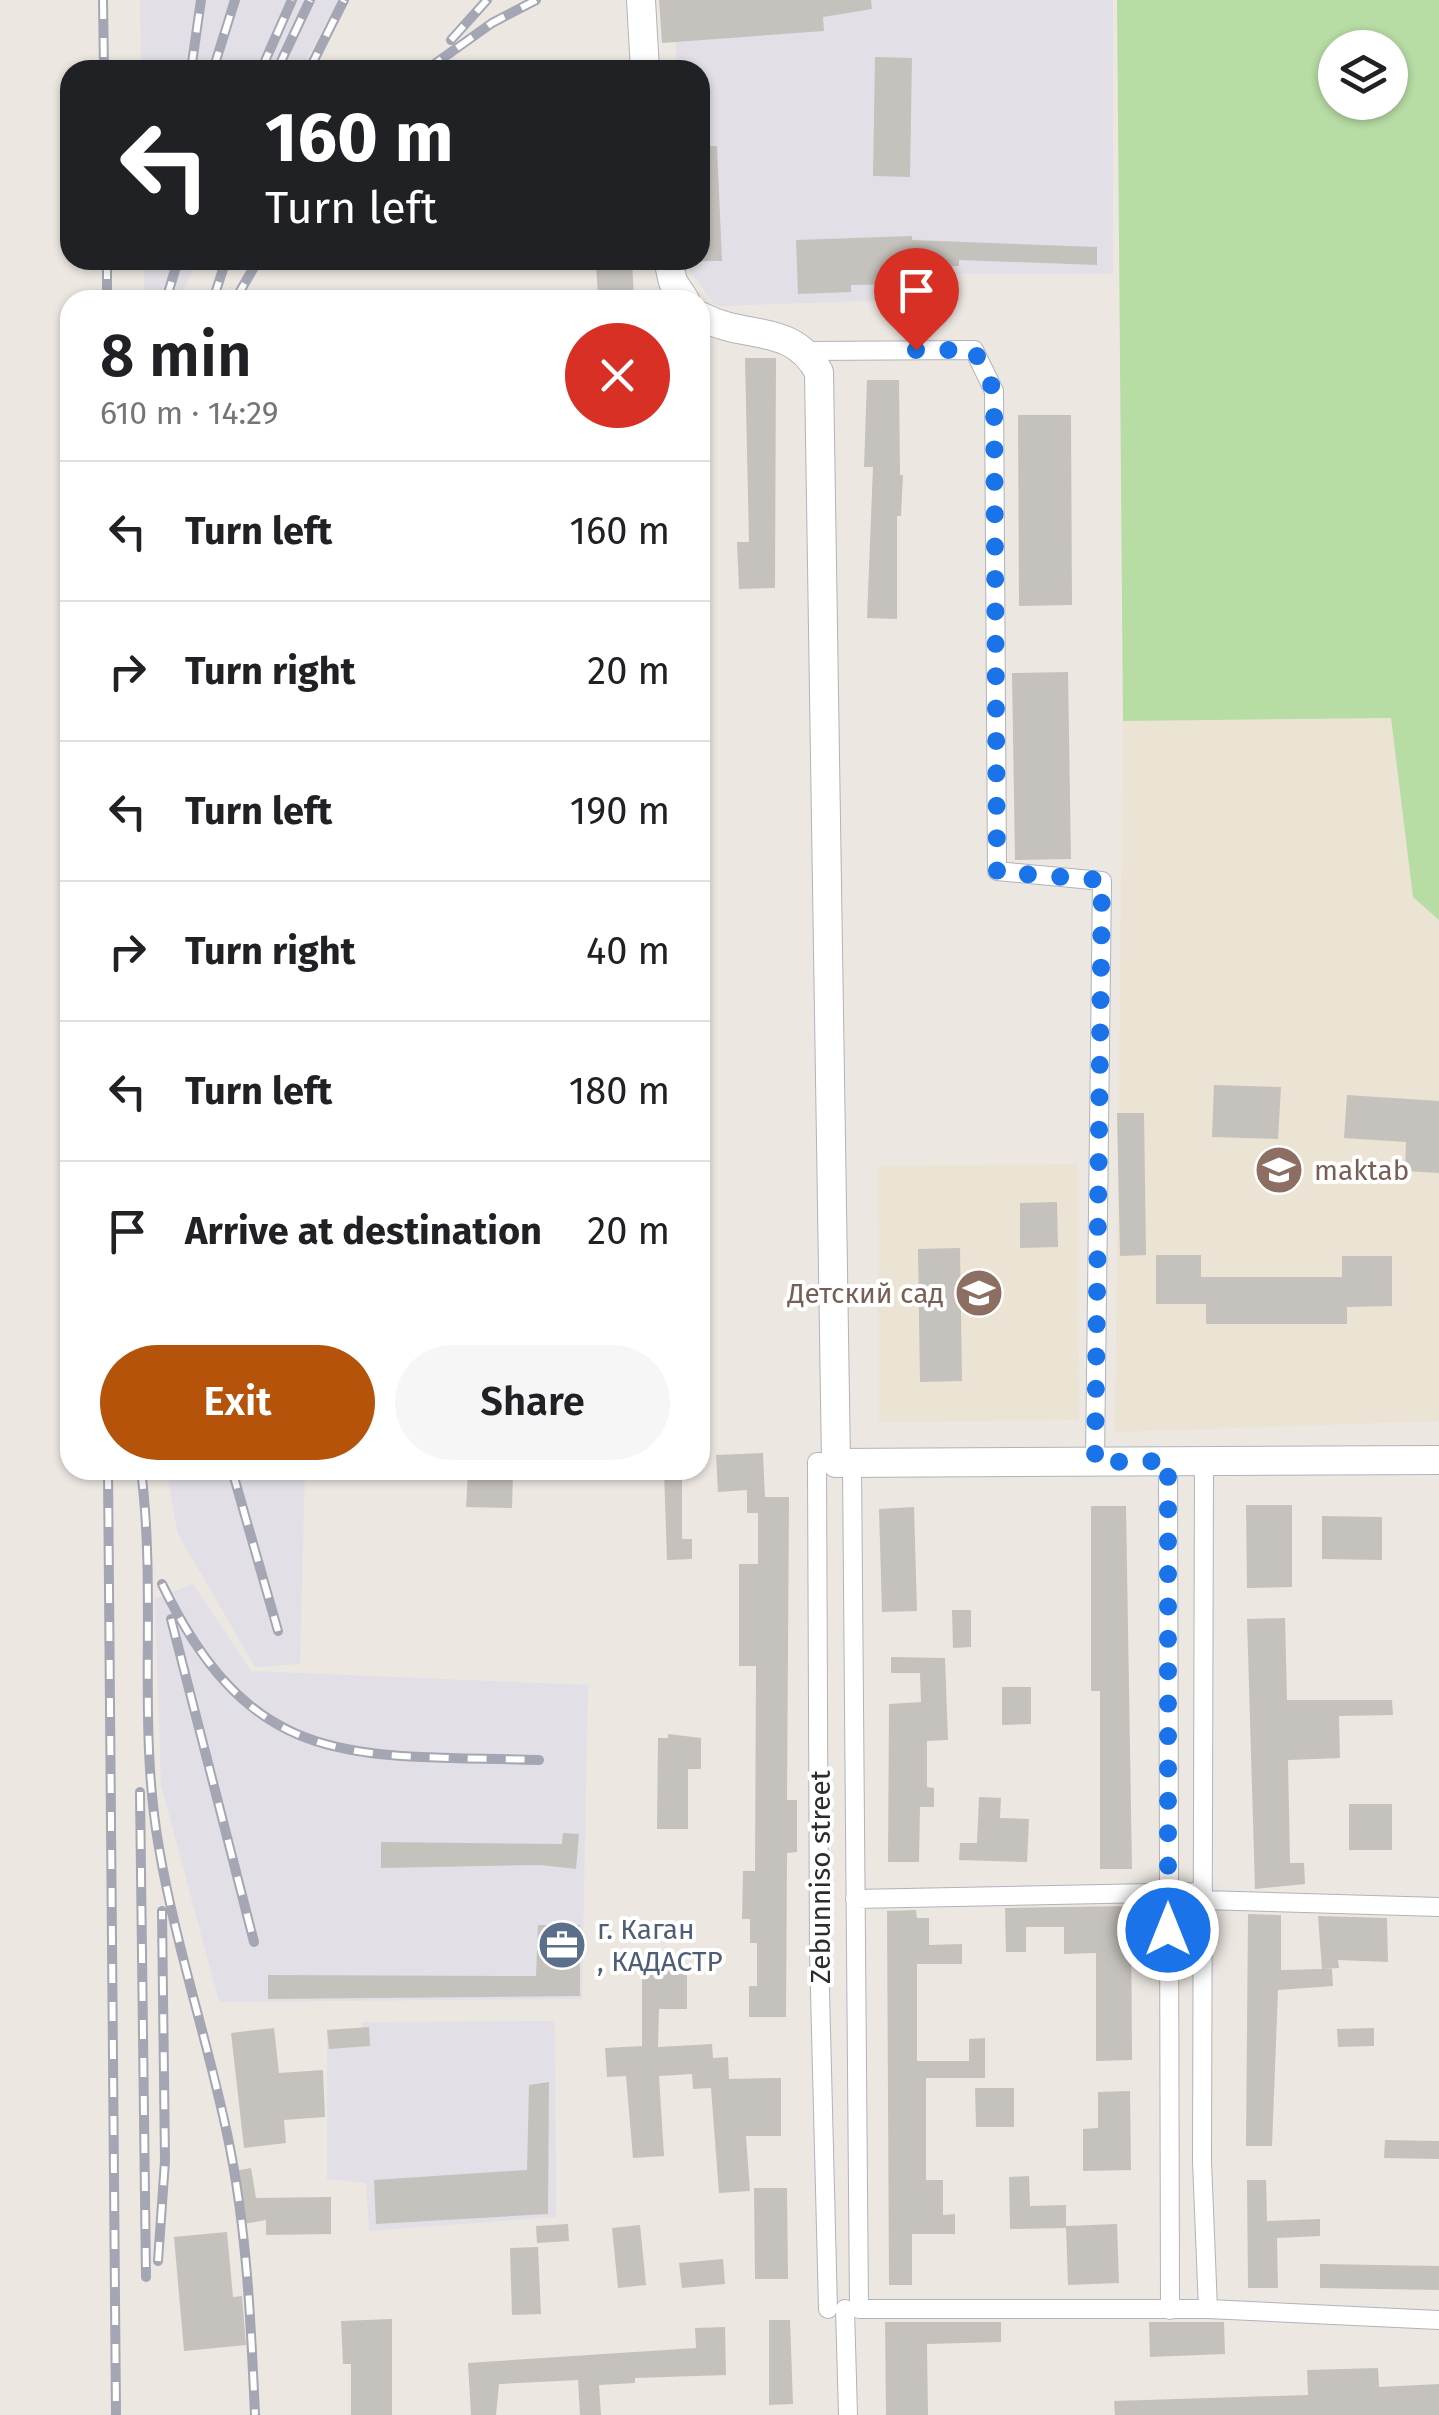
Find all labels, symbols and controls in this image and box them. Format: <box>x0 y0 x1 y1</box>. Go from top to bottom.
map controls <box>1318 30 1408 120</box>
button: layers <box>1318 30 1408 120</box>
text: 160 m <box>265 96 454 180</box>
icon: left <box>100 100 230 230</box>
text: Turn left <box>265 181 437 235</box>
pin <box>874 248 959 351</box>
icon: arrive <box>889 263 944 318</box>
text: 8 min <box>100 320 252 392</box>
button: close <box>565 323 670 428</box>
text: 610 m · 14:29 <box>100 394 279 432</box>
icon: left <box>100 504 155 559</box>
text: Turn left <box>185 508 332 554</box>
text: 160 m <box>569 508 670 554</box>
icon: right <box>100 644 155 699</box>
text: Turn right <box>185 648 355 694</box>
text: 20 m <box>587 648 670 694</box>
icon: left <box>100 784 155 839</box>
text: Turn left <box>185 788 332 834</box>
text: 190 m <box>570 788 670 834</box>
icon: right <box>100 924 155 979</box>
text: Turn right <box>185 928 355 974</box>
text: 40 m <box>586 928 670 974</box>
icon: left <box>100 1064 155 1119</box>
text: Turn left <box>185 1068 332 1114</box>
text: 180 m <box>569 1068 670 1114</box>
school or university icon: maktab <box>1253 1144 1305 1196</box>
place label: maktab <box>1314 1154 1409 1187</box>
icon: arrive <box>100 1204 155 1259</box>
text: Arrive at destination <box>185 1208 542 1254</box>
text: 20 m <box>587 1208 670 1254</box>
school or university icon: Детский сад <box>953 1267 1005 1319</box>
place label: Детский сад <box>787 1277 944 1310</box>
button: Exit <box>100 1345 375 1460</box>
button: Share <box>395 1345 670 1460</box>
street label: Zebunniso street <box>804 1769 837 1984</box>
position arrow <box>1116 1878 1220 1982</box>
place label: г. Каган , КАДАСТР <box>597 1913 723 1978</box>
office icon: г. Каган , КАДАСТР <box>536 1919 588 1971</box>

